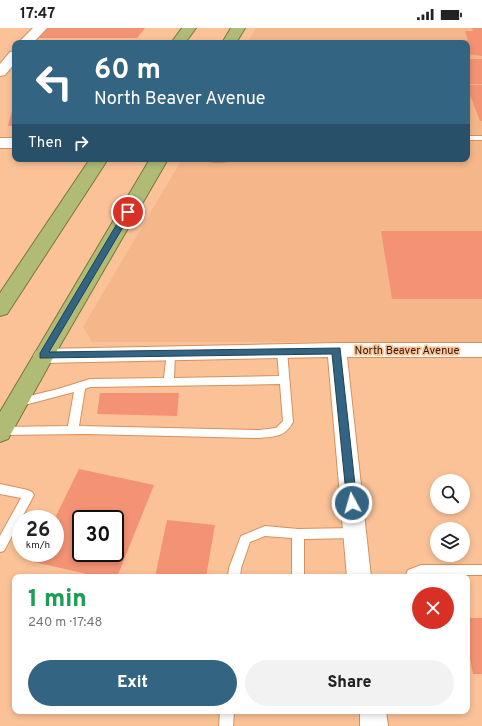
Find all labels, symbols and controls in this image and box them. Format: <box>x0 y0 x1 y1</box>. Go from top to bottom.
text: 17:47 <box>20 5 55 24</box>
text: 60 m <box>94 53 161 89</box>
icon: left <box>28 56 80 108</box>
text: North Beaver Avenue <box>94 88 266 111</box>
icon: right <box>70 132 92 154</box>
text: Then <box>28 134 62 153</box>
pin <box>111 195 145 229</box>
icon: arrive <box>117 201 139 223</box>
street label: North Beaver Avenue <box>355 344 459 358</box>
map controls <box>430 474 470 562</box>
button: search <box>430 474 470 514</box>
position arrow <box>331 482 373 524</box>
speed limit sign: 30 <box>72 510 124 562</box>
text: 26 <box>26 518 50 544</box>
button: layers <box>430 522 470 562</box>
text: km/h <box>26 539 50 552</box>
text: 1 min <box>28 585 87 615</box>
button: close <box>412 587 454 629</box>
text: 240 m · 17:48 <box>28 615 102 631</box>
button: Exit <box>28 660 237 706</box>
button: Share <box>245 660 454 706</box>

